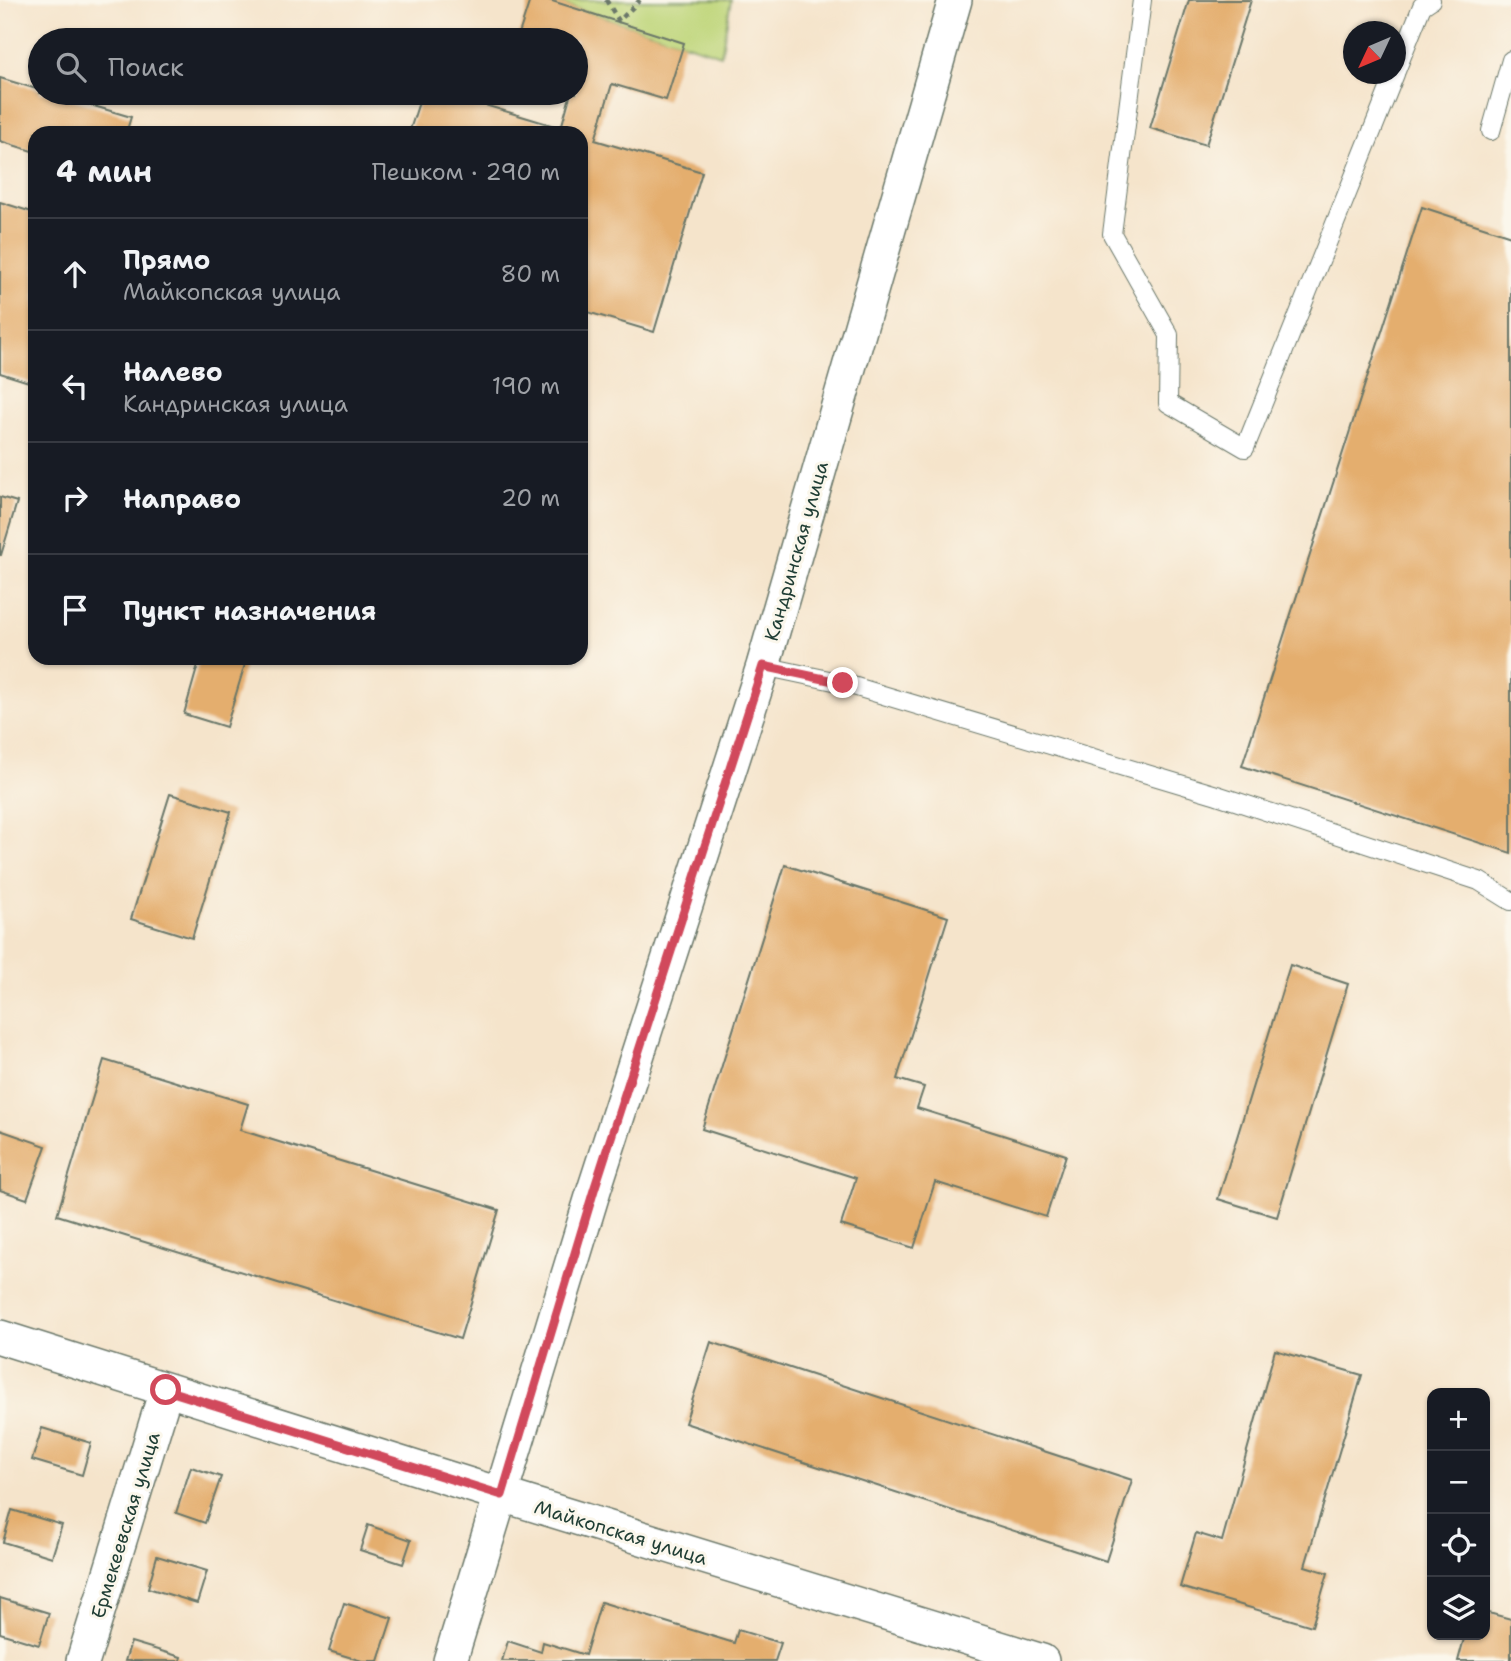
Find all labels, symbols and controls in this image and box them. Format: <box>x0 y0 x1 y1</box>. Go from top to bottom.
north arrow <box>1343 21 1406 84</box>
search box <box>28 28 588 105</box>
icon: search <box>52 48 90 86</box>
text: Поиск <box>108 49 184 84</box>
text: 4 мин <box>56 151 152 192</box>
text: Пешком · 290 m <box>372 157 560 187</box>
text: Прямо <box>123 242 211 277</box>
icon: ahead <box>56 255 94 293</box>
text: 80 m <box>501 259 560 289</box>
text: Майкопская улица <box>123 277 341 307</box>
text: Налево <box>123 354 223 389</box>
icon: left <box>56 367 94 405</box>
text: 190 m <box>492 371 560 401</box>
text: Кандринская улица <box>123 389 348 419</box>
street label: Кандринская улица <box>759 458 834 644</box>
icon: right <box>56 479 94 517</box>
text: Направо <box>123 481 241 516</box>
text: 20 m <box>501 483 560 513</box>
icon: arrive <box>56 591 94 629</box>
text: Пункт назначения <box>123 593 376 628</box>
route end <box>827 667 858 698</box>
route start <box>150 1374 181 1405</box>
map controls <box>1427 1388 1490 1640</box>
button: + <box>1427 1388 1490 1451</box>
street label: Ермекеевская улица <box>85 1429 166 1621</box>
button: − <box>1427 1451 1490 1514</box>
street label: Майкопская улица <box>531 1494 711 1571</box>
button: locate <box>1427 1514 1490 1577</box>
button: layers <box>1427 1577 1490 1640</box>

